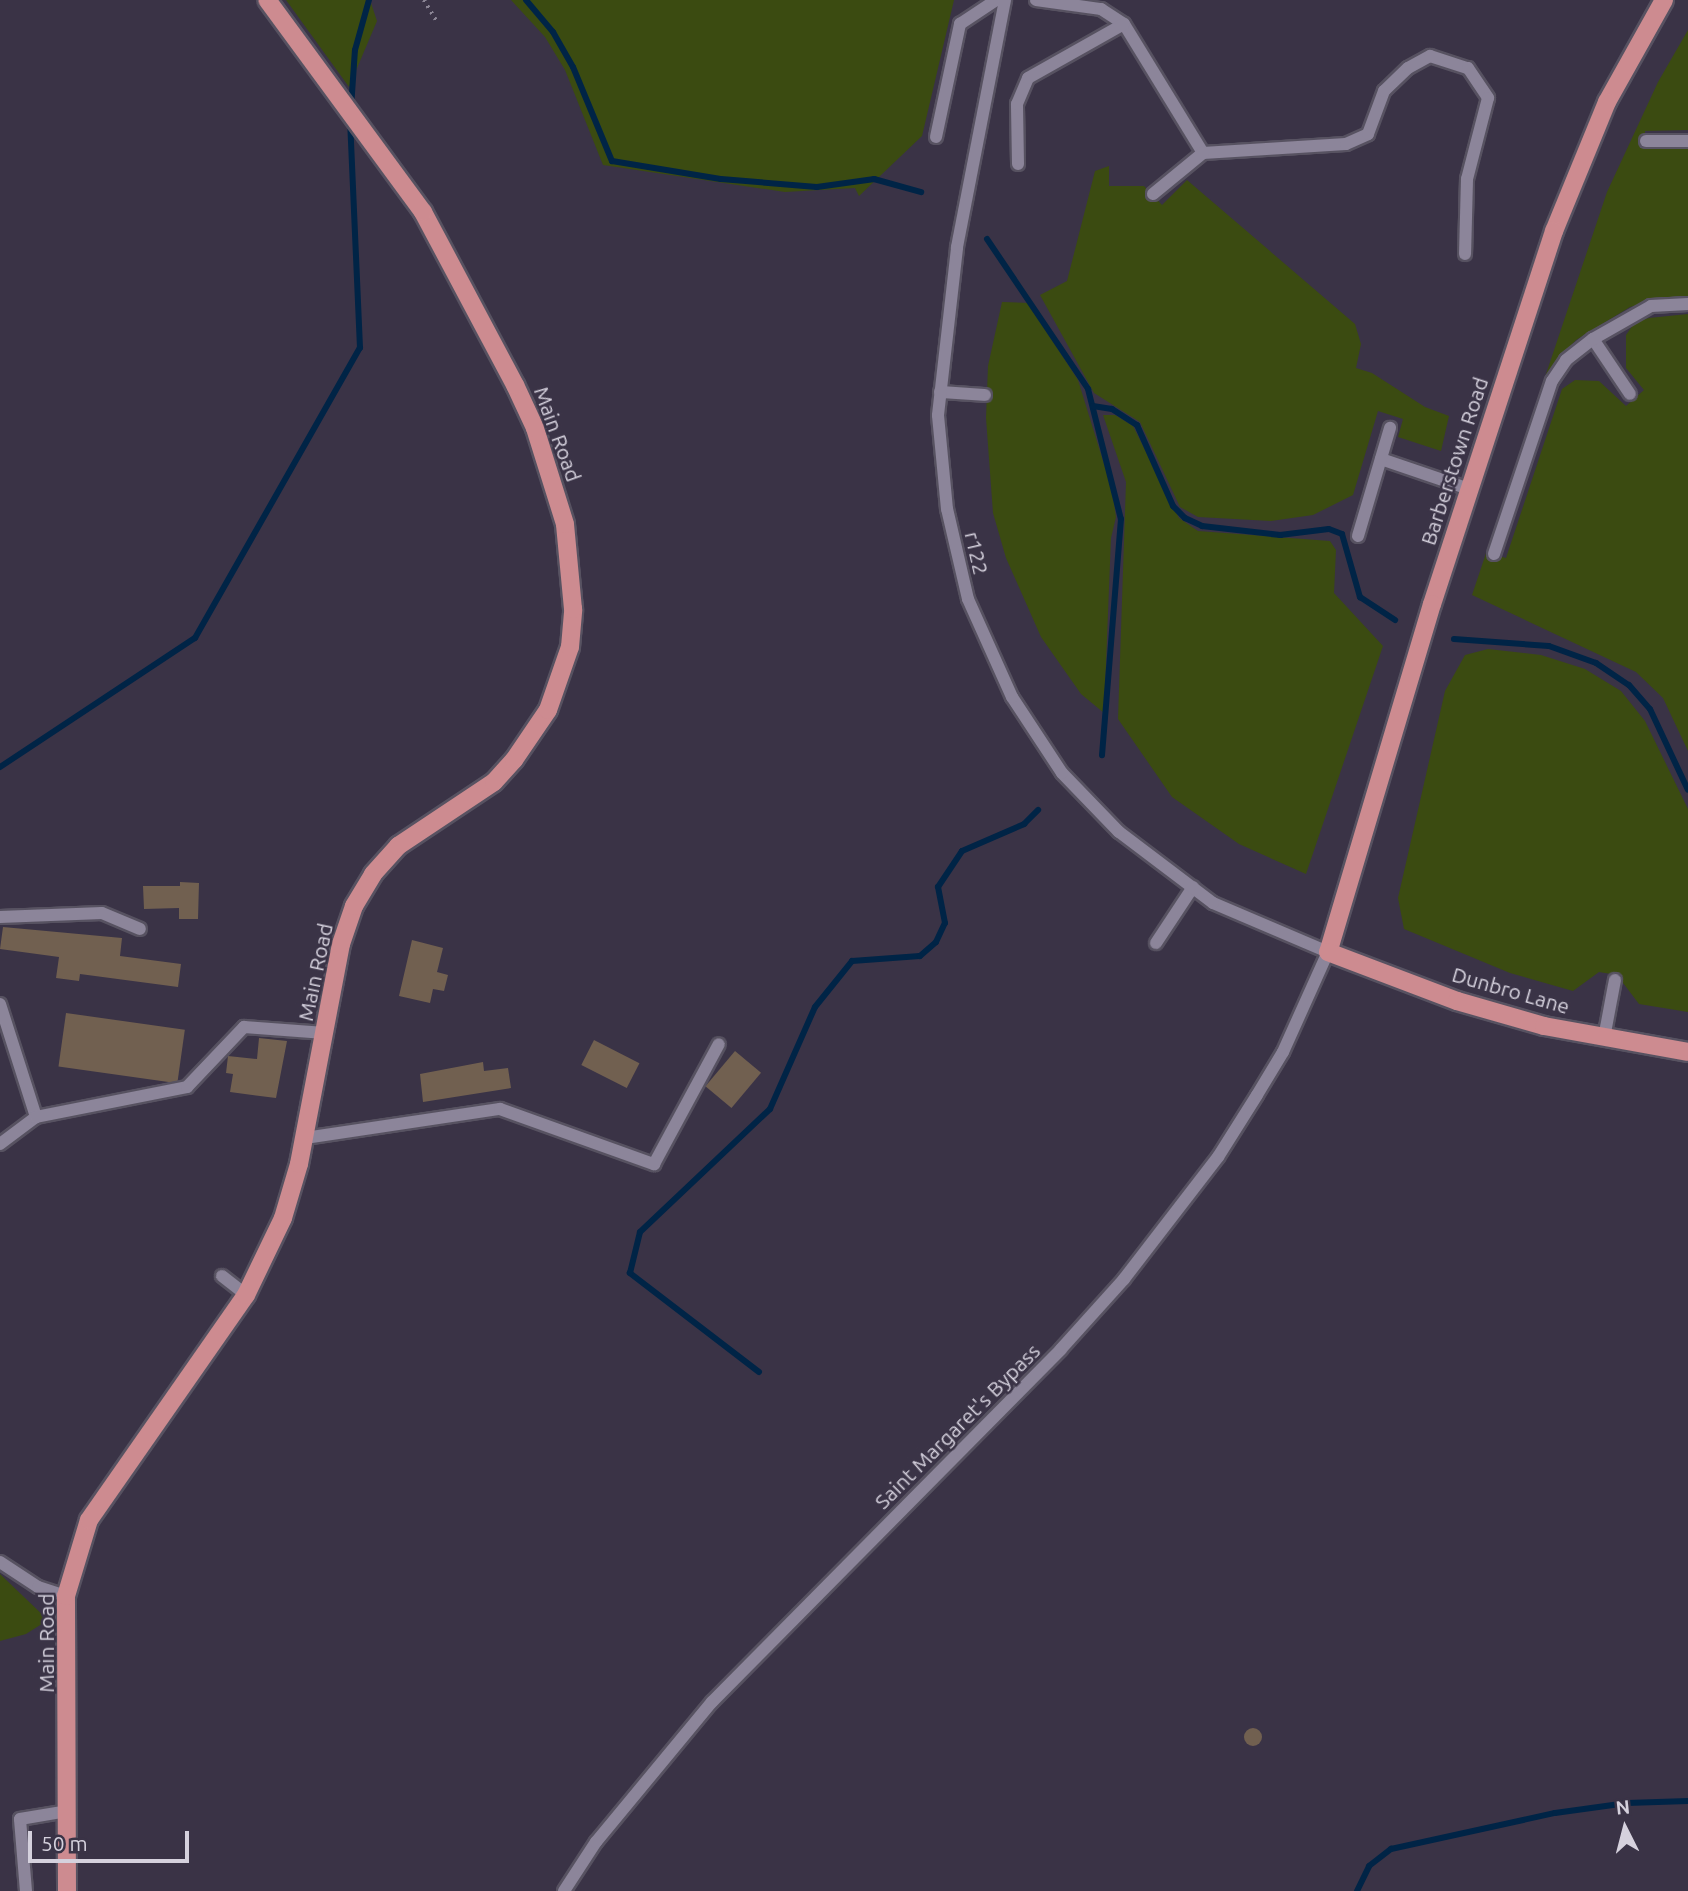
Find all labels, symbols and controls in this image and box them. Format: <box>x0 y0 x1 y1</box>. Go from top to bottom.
street label: Barberstown Road <box>1415 374 1493 548</box>
street label: Main Road <box>529 383 587 485</box>
street label: r122 <box>960 529 994 577</box>
street label: Main Road <box>292 921 338 1023</box>
street label: Dunbro Lane <box>1449 961 1573 1019</box>
street label: Saint Margaret's Bypass <box>869 1338 1045 1514</box>
street label: Main Road <box>33 1593 59 1693</box>
north arrow <box>1590 1793 1660 1863</box>
text: N <box>1615 1795 1631 1819</box>
scale bar <box>32 1818 192 1862</box>
text: 50 m <box>41 1831 88 1855</box>

